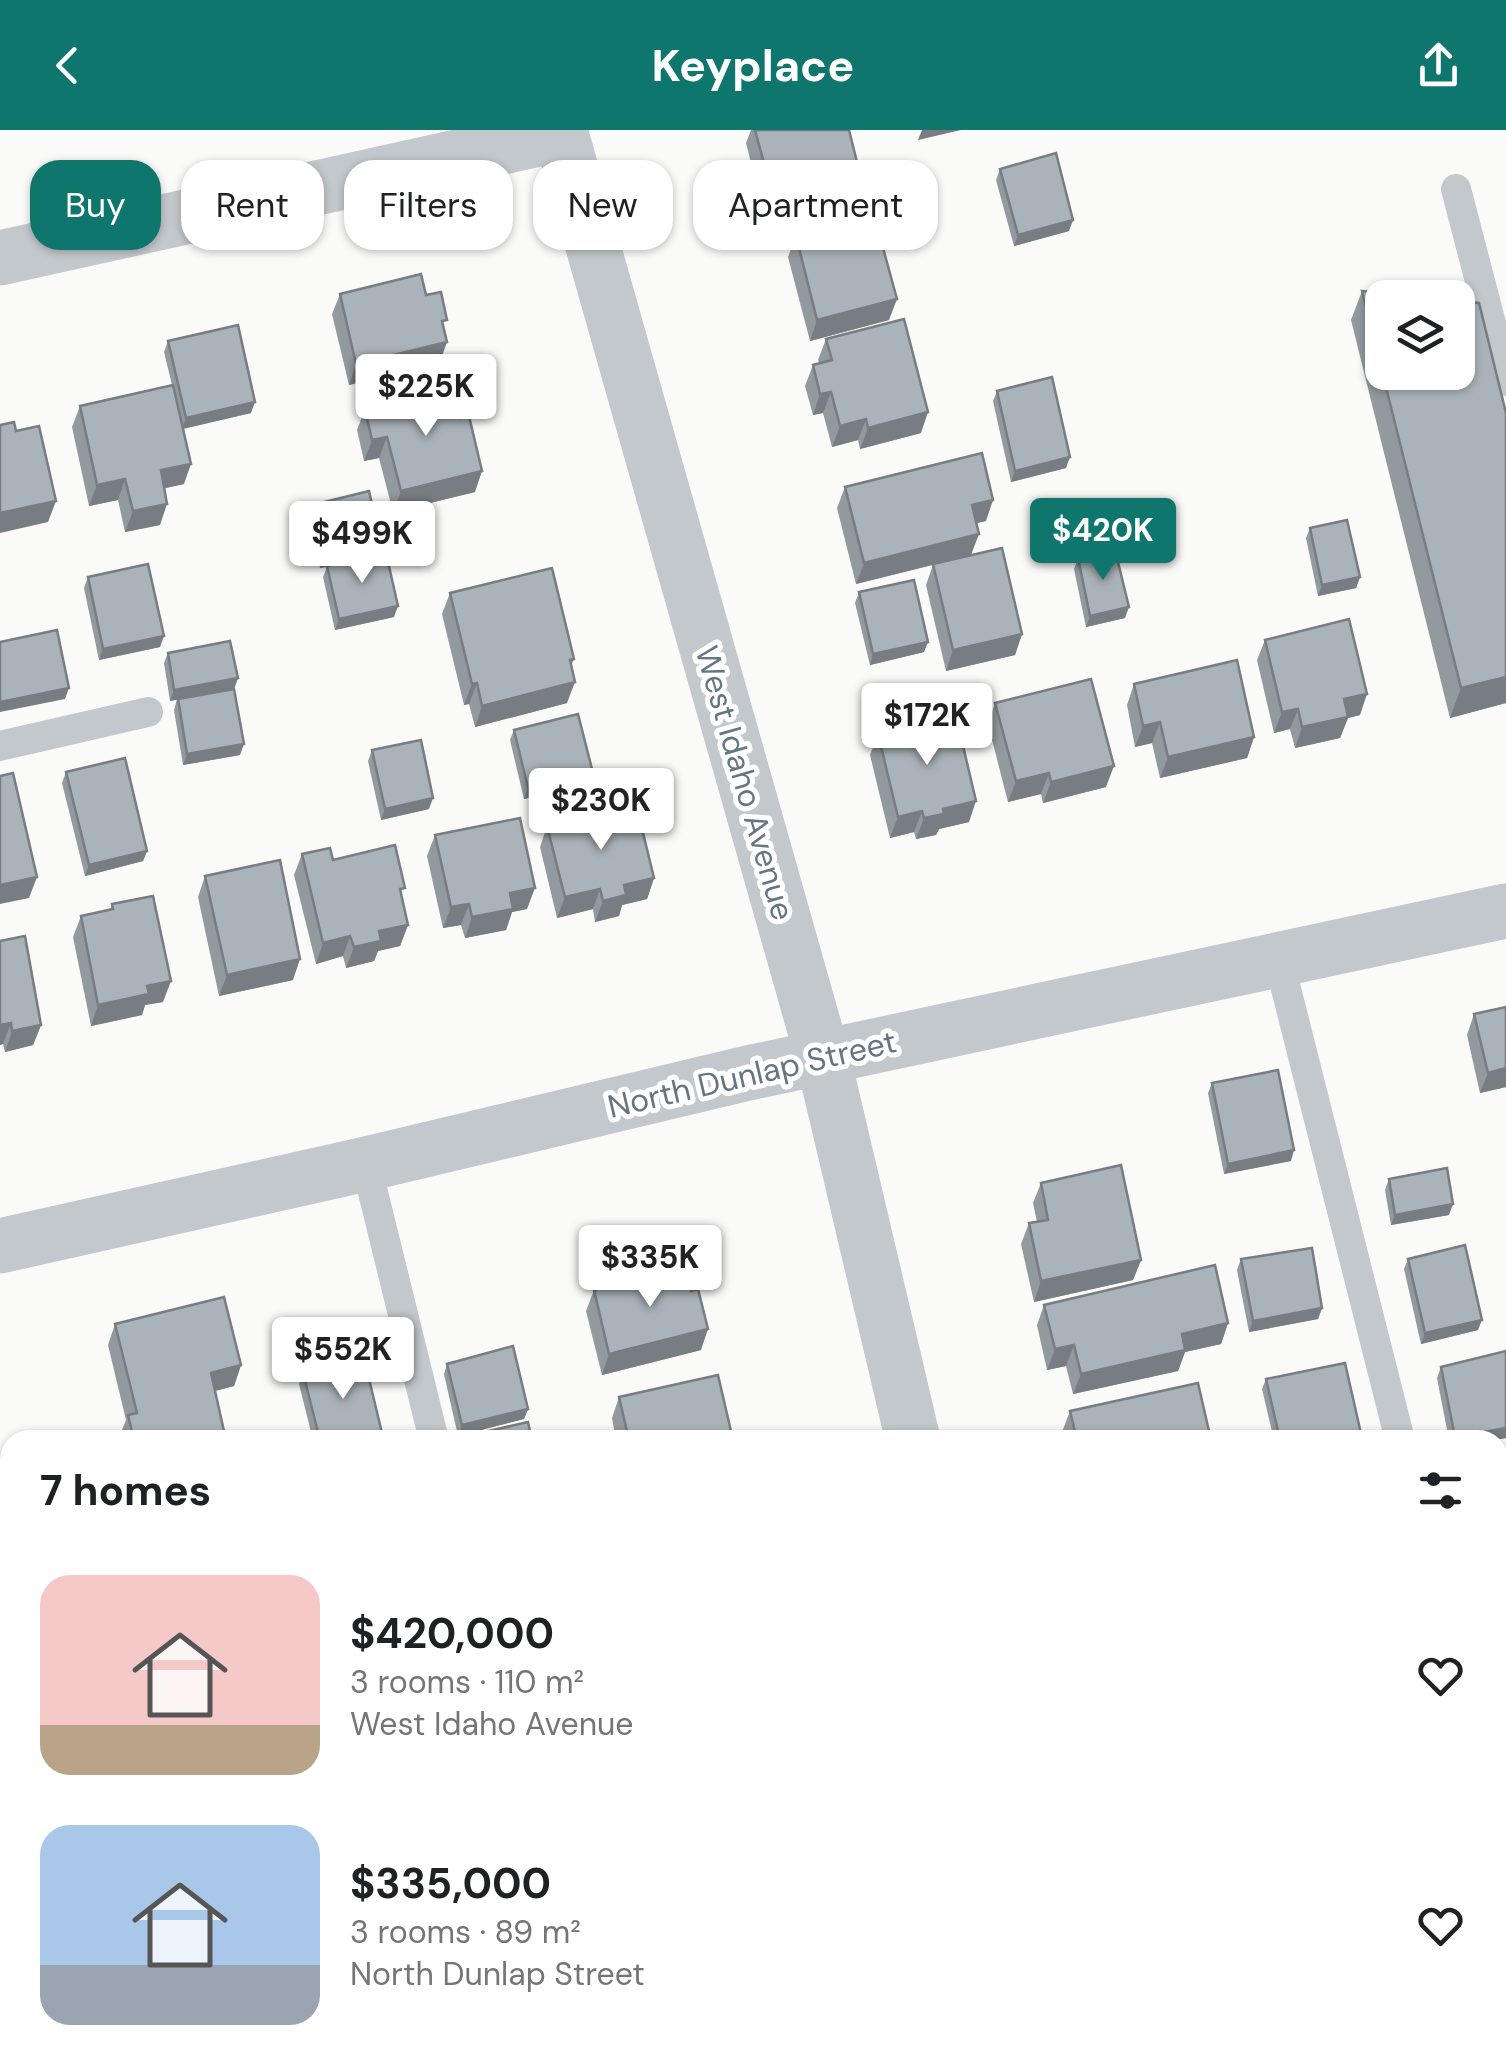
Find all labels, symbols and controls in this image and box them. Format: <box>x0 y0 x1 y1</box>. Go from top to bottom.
text: Keyplace <box>652 36 854 95</box>
icon: back <box>40 38 95 93</box>
icon: share <box>1411 38 1466 93</box>
chip: Buy <box>30 160 161 250</box>
chip: Rent <box>181 160 324 250</box>
chip: Filters <box>344 160 513 250</box>
chip: New <box>533 160 673 250</box>
chip: Apartment <box>693 160 938 250</box>
map controls <box>1365 280 1475 390</box>
button: layers <box>1365 280 1475 390</box>
pin: $225K <box>356 354 496 439</box>
text: $225K <box>377 365 475 407</box>
pin: $420K <box>1033 498 1173 583</box>
pin: $499K <box>292 501 432 586</box>
text: $420K <box>1052 509 1154 551</box>
text: $499K <box>311 512 413 554</box>
street label: West Idaho Avenue <box>686 641 804 925</box>
pin: $172K <box>857 683 997 768</box>
text: $172K <box>883 694 971 736</box>
pin: $230K <box>531 768 671 853</box>
text: $230K <box>551 779 651 821</box>
street label: North Dunlap Street <box>604 1020 900 1128</box>
pin: $335K <box>580 1225 720 1310</box>
text: $335K <box>601 1236 699 1278</box>
pin: $552K <box>273 1317 413 1402</box>
text: $552K <box>294 1328 392 1370</box>
text: 7 homes <box>40 1463 211 1518</box>
icon: filters <box>1413 1463 1468 1518</box>
text: $420,000 <box>350 1606 554 1661</box>
icon: home <box>120 1615 240 1735</box>
icon: heart <box>1413 1648 1468 1703</box>
text: 3 rooms · 110 m² <box>350 1661 584 1703</box>
text: West Idaho Avenue <box>350 1703 634 1745</box>
text: $335,000 <box>350 1856 551 1911</box>
icon: home <box>120 1865 240 1985</box>
icon: heart <box>1413 1898 1468 1953</box>
text: 3 rooms · 89 m² <box>350 1911 581 1953</box>
text: North Dunlap Street <box>350 1953 645 1995</box>

